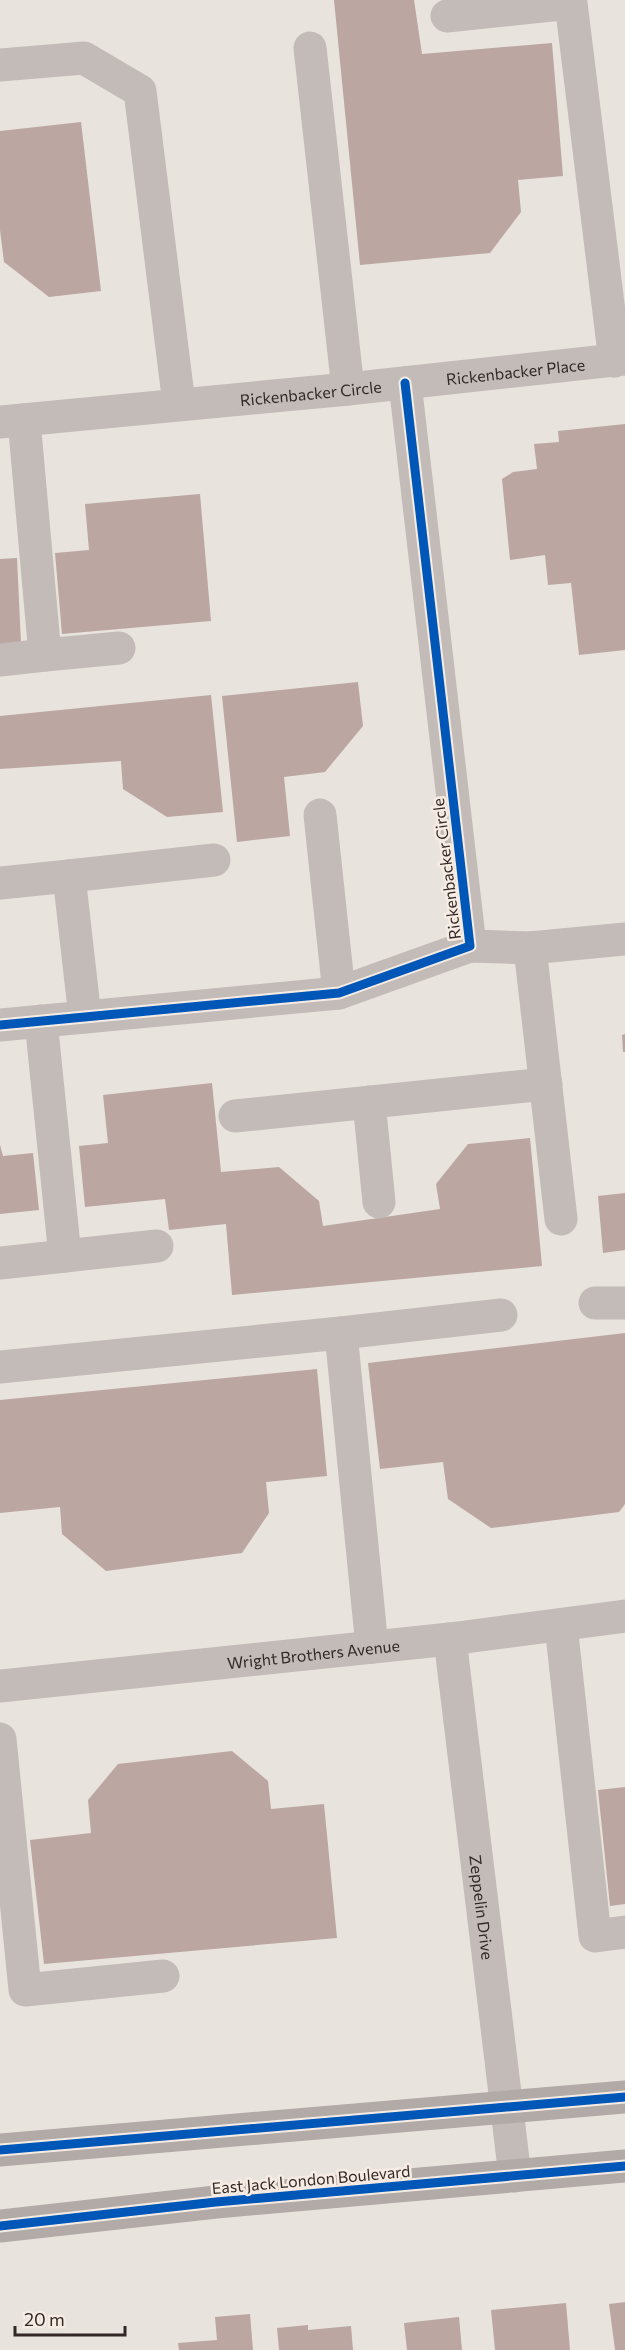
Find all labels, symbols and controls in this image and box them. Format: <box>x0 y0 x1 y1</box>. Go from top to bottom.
street label: Rickenbacker Place <box>445 354 586 388</box>
street label: Rickenbacker Circle <box>239 376 382 409</box>
street label: Rickenbacker Circle <box>428 797 464 941</box>
street label: Wright Brothers Avenue <box>226 1635 401 1672</box>
street label: Zeppelin Drive <box>467 1853 498 1961</box>
street label: East Jack London Boulevard <box>211 2161 411 2197</box>
scale bar <box>15 2299 124 2337</box>
text: 20 m <box>24 2308 65 2330</box>

